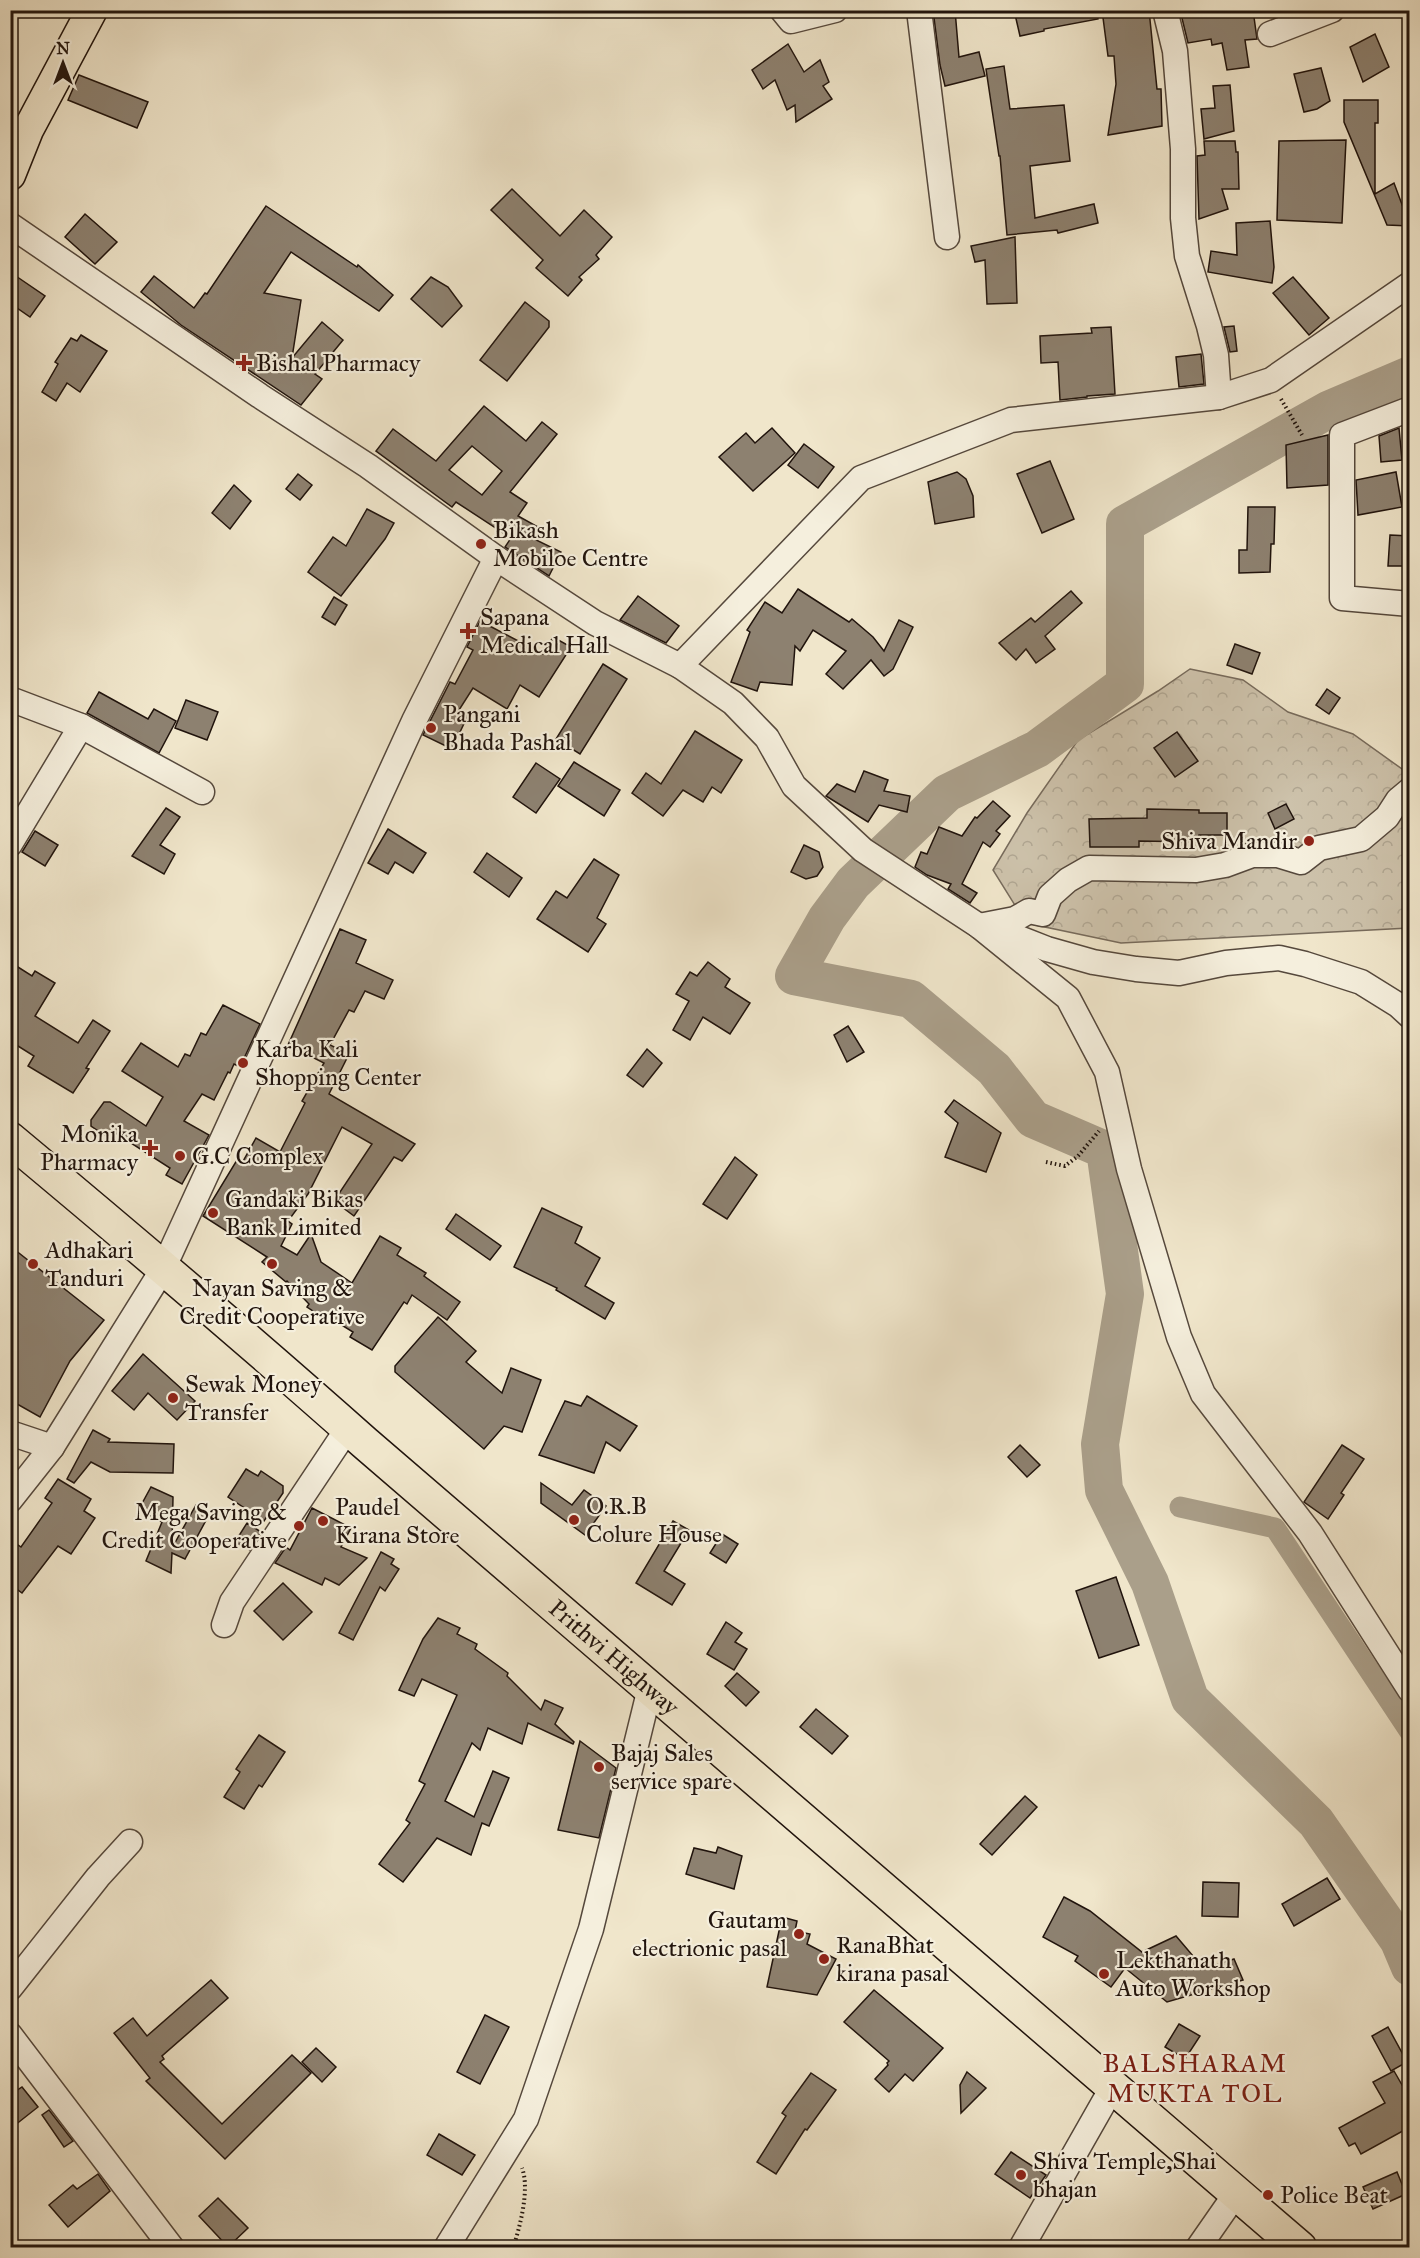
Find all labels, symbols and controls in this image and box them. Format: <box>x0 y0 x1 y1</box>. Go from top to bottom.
north arrow <box>33 33 93 93</box>
text: N <box>56 39 70 58</box>
place label: Bishal Pharmacy <box>256 348 421 378</box>
marker: Bishal Pharmacy <box>237 356 251 370</box>
place label: Bikash Mobiloe Centre <box>493 515 648 573</box>
marker: Bikash Mobiloe Centre <box>474 537 488 551</box>
place label: Sapana Medical Hall <box>480 602 609 660</box>
marker: Sapana Medical Hall <box>461 624 475 638</box>
place label: Pangani Bhada Pashal <box>443 699 572 757</box>
marker: Pangani Bhada Pashal <box>424 721 438 735</box>
place label: Shiva Mandir <box>1161 826 1297 856</box>
marker: Shiva Mandir <box>1302 834 1316 848</box>
place label: Karba Kali Shopping Center <box>255 1034 421 1092</box>
marker: Karba Kali Shopping Center <box>236 1056 250 1070</box>
place label: Monika Pharmacy <box>40 1119 139 1177</box>
marker: Monika Pharmacy <box>143 1141 157 1155</box>
place label: G.C Complex <box>192 1141 323 1171</box>
marker: G.C Complex <box>173 1149 187 1163</box>
place label: Gandaki Bikas Bank Limited <box>225 1184 363 1242</box>
marker: Gandaki Bikas Bank Limited <box>206 1206 220 1220</box>
place label: Adhakari Tanduri <box>44 1235 134 1293</box>
marker: Adhakari Tanduri <box>26 1257 40 1271</box>
marker: Nayan Saving & Credit Cooperative <box>265 1257 279 1271</box>
place label: Nayan Saving & Credit Cooperative <box>179 1273 365 1331</box>
place label: Sewak Money Transfer <box>185 1369 322 1427</box>
marker: Sewak Money Transfer <box>166 1391 180 1405</box>
place label: O.R.B Colure House <box>586 1491 722 1549</box>
place label: Paudel Kirana Store <box>335 1492 459 1550</box>
place label: Mega Saving & Credit Cooperative <box>102 1497 287 1555</box>
marker: O.R.B Colure House <box>567 1513 581 1527</box>
marker: Paudel Kirana Store <box>316 1514 330 1528</box>
marker: Mega Saving & Credit Cooperative <box>292 1519 306 1533</box>
street label: Prithvi Highway <box>543 1593 686 1722</box>
place label: Bajaj Sales service spare <box>611 1738 732 1796</box>
marker: Bajaj Sales service spare <box>592 1760 606 1774</box>
place label: Gautam electrionic pasal <box>632 1905 788 1963</box>
marker: Gautam electrionic pasal <box>792 1927 806 1941</box>
place label: RanaBhat kirana pasal <box>836 1930 949 1988</box>
place label: Lekthanath Auto Workshop <box>1115 1945 1271 2003</box>
marker: RanaBhat kirana pasal <box>817 1952 831 1966</box>
marker: Lekthanath Auto Workshop <box>1097 1967 1111 1981</box>
district label: BALSHARAM MUKTA TOL <box>1103 2047 1287 2109</box>
place label: Shiva Temple,Shai bhajan <box>1033 2146 1217 2204</box>
marker: Shiva Temple,Shai bhajan <box>1014 2168 1028 2182</box>
place label: Police Beat <box>1280 2180 1389 2210</box>
marker: Police Beat <box>1261 2188 1275 2202</box>

